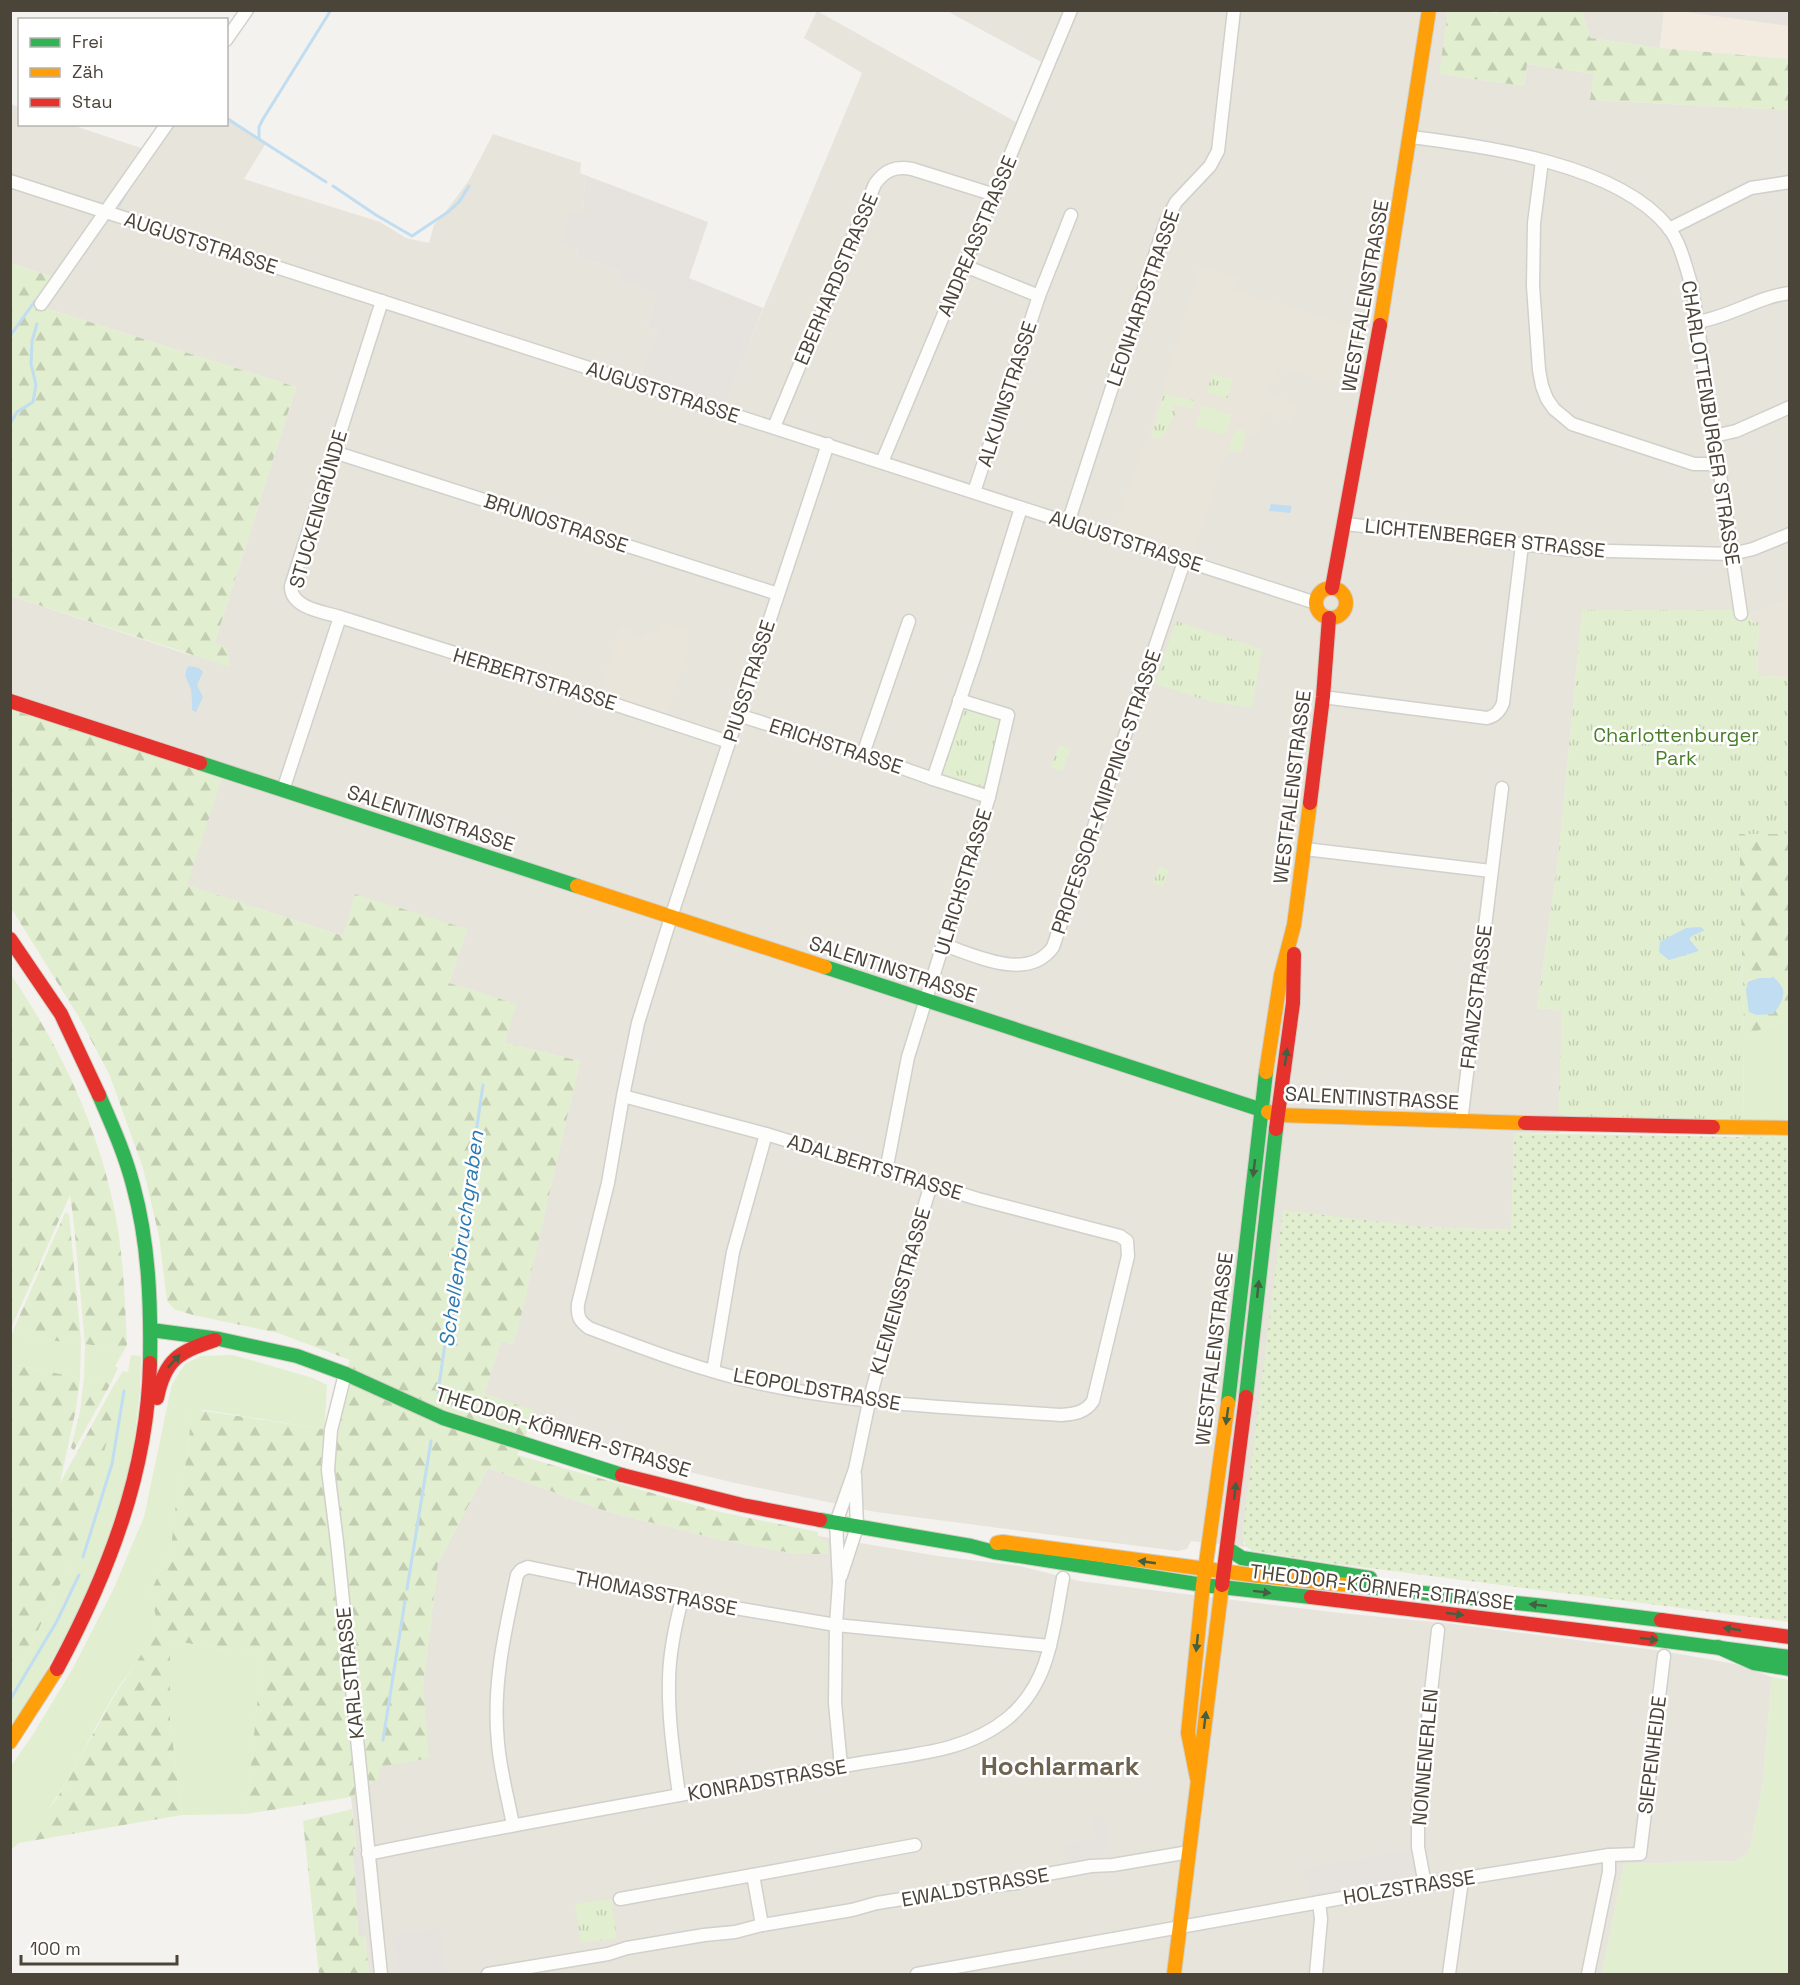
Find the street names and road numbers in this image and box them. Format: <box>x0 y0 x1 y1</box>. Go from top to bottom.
street label: ANDREASSTRASSE <box>931 152 1023 320</box>
street label: EBERHARDSTRASSE <box>788 189 884 369</box>
street label: WESTFALENSTRASSE <box>1335 198 1395 394</box>
street label: AUGUSTSTRASSE <box>121 206 281 280</box>
street label: LEONHARDSTRASSE <box>1101 206 1185 390</box>
street label: CHARLOTTENBURGER STRASSE <box>1676 279 1746 567</box>
street label: ALKUINSTRASSE <box>971 318 1043 470</box>
street label: AUGUSTSTRASSE <box>583 355 743 429</box>
street label: STUCKENGRÜNDE <box>283 427 353 591</box>
street label: BRUNOSTRASSE <box>481 487 631 559</box>
street label: AUGUSTSTRASSE <box>1046 504 1206 578</box>
street label: LICHTENBERGER STRASSE <box>1363 512 1607 564</box>
street label: PIUSSTRASSE <box>717 617 781 745</box>
street label: HERBERTSTRASSE <box>450 642 620 716</box>
street label: PROFESSOR-KNIPPING-STRASSE <box>1045 646 1167 938</box>
street label: WESTFALENSTRASSE <box>1267 689 1317 885</box>
street label: ERICHSTRASSE <box>766 712 906 780</box>
street label: SALENTINSTRASSE <box>344 779 518 857</box>
street label: ULRICHSTRASSE <box>928 805 998 959</box>
street label: FRANZSTRASSE <box>1454 923 1498 1071</box>
street label: SALENTINSTRASSE <box>806 930 980 1008</box>
street label: SALENTINSTRASSE <box>1284 1080 1460 1116</box>
street label: ADALBERTSTRASSE <box>784 1128 966 1206</box>
street label: KLEMENSSTRASSE <box>864 1204 936 1378</box>
street label: WESTFALENSTRASSE <box>1189 1251 1239 1447</box>
street label: LEOPOLDSTRASSE <box>731 1361 903 1417</box>
street label: THEODOR-KÖRNER-STRASSE <box>432 1381 694 1483</box>
street label: THEODOR-KÖRNER-STRASSE <box>1249 1558 1515 1616</box>
street label: THOMASSTRASSE <box>573 1565 739 1621</box>
street label: KARLSTRASSE <box>330 1606 370 1740</box>
street label: NONNENERLEN <box>1406 1688 1444 1826</box>
street label: SIEPENHEIDE <box>1632 1694 1672 1816</box>
street label: KONRADSTRASSE <box>685 1753 849 1807</box>
street label: EWALDSTRASSE <box>899 1861 1051 1913</box>
street label: HOLZSTRASSE <box>1341 1864 1477 1910</box>

